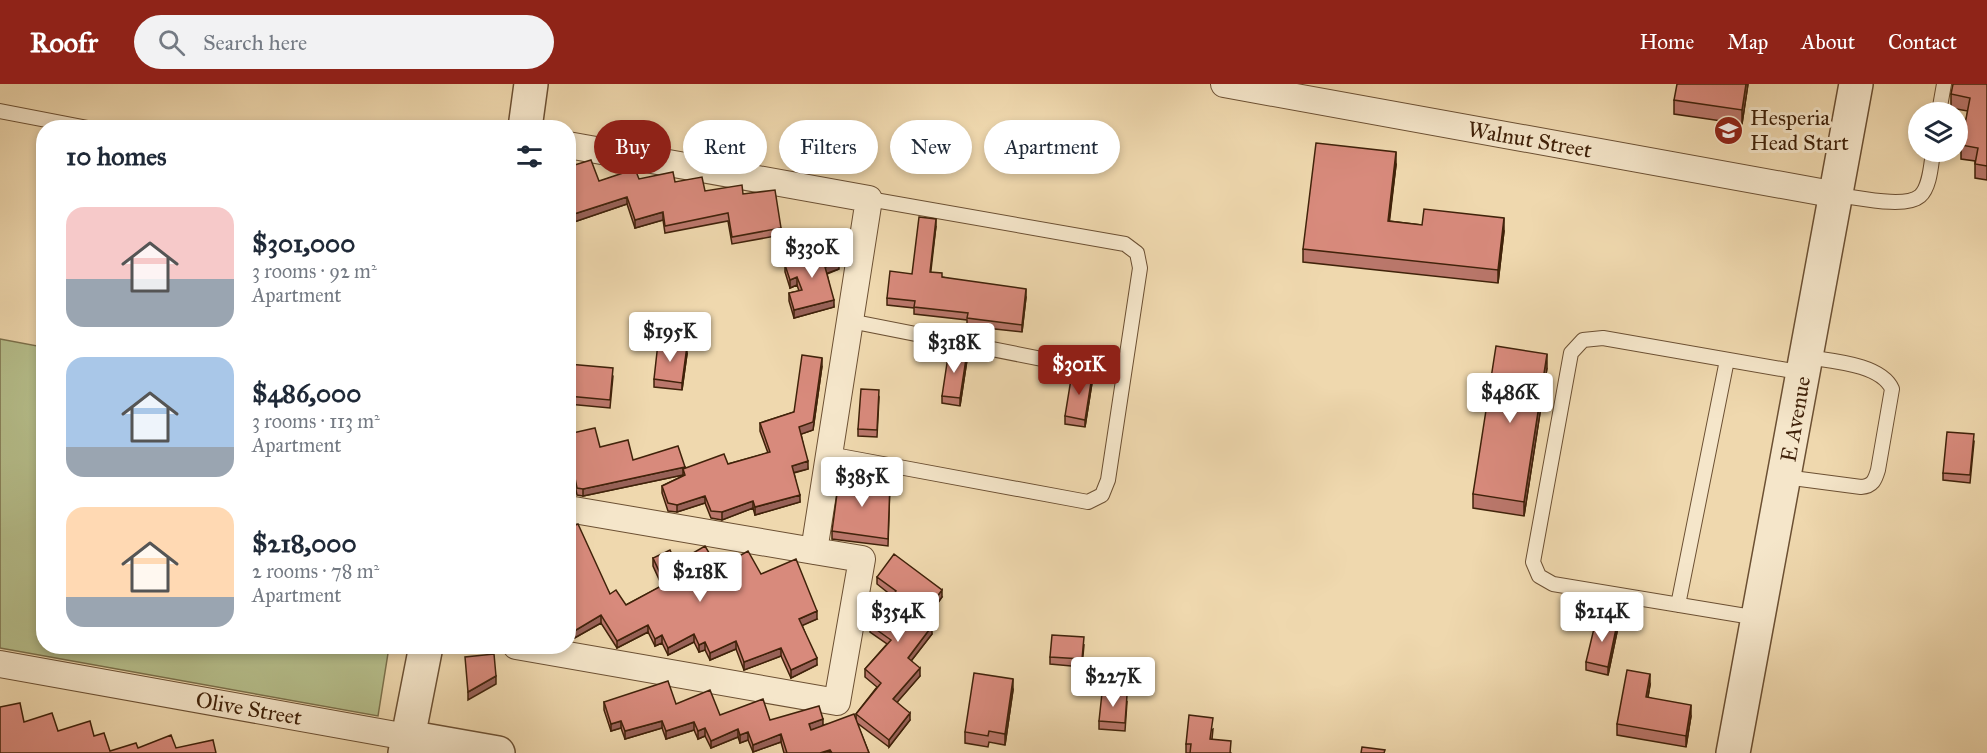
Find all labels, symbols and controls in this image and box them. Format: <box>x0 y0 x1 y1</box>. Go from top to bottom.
search box <box>134 15 554 69</box>
text: Roofr <box>30 25 98 60</box>
icon: search <box>155 26 188 59</box>
text: Search here <box>203 29 307 56</box>
text: Home <box>1639 29 1694 55</box>
text: Map <box>1727 29 1768 55</box>
text: About <box>1801 29 1855 55</box>
text: Contact <box>1888 29 1957 55</box>
map controls <box>1908 102 1968 162</box>
button: layers <box>1908 102 1968 162</box>
place label: Hesperia Head Start <box>1750 104 1849 156</box>
school or university icon: Hesperia Head Start <box>1713 114 1745 146</box>
street label: Walnut Street <box>1466 115 1594 164</box>
chip: Buy <box>594 120 671 174</box>
chip: Rent <box>683 120 767 174</box>
chip: Filters <box>779 120 878 174</box>
chip: New <box>890 120 972 174</box>
chip: Apartment <box>984 120 1120 174</box>
text: 10 homes <box>66 140 167 172</box>
icon: filters <box>513 140 546 173</box>
text: $301,000 <box>252 227 355 259</box>
pin: $330K <box>770 228 854 279</box>
icon: home <box>114 231 186 303</box>
text: $330K <box>785 235 839 259</box>
text: 3 rooms · 92 m² <box>252 259 377 283</box>
text: Apartment <box>252 283 341 307</box>
pin: $195K <box>628 312 712 363</box>
text: $195K <box>643 319 697 343</box>
pin: $318K <box>912 323 996 374</box>
text: $318K <box>928 330 980 354</box>
pin: $301K <box>1037 345 1121 396</box>
text: $301K <box>1052 352 1106 376</box>
pin: $486K <box>1468 373 1552 424</box>
street label: E Avenue <box>1775 374 1816 464</box>
text: $486,000 <box>252 377 361 409</box>
text: $486K <box>1481 380 1539 404</box>
icon: home <box>114 381 186 453</box>
text: 3 rooms · 113 m² <box>252 409 380 433</box>
text: Apartment <box>252 433 341 457</box>
pin: $385K <box>820 457 904 508</box>
text: $385K <box>835 464 889 488</box>
text: $218,000 <box>252 527 357 559</box>
icon: home <box>114 531 186 603</box>
pin: $218K <box>658 552 742 603</box>
text: 2 rooms · 78 m² <box>252 559 379 583</box>
text: $218K <box>673 559 727 583</box>
text: Apartment <box>252 583 341 607</box>
pin: $354K <box>856 592 940 643</box>
pin: $214K <box>1560 592 1644 643</box>
text: $354K <box>871 599 925 623</box>
text: $214K <box>1574 599 1630 623</box>
pin: $227K <box>1071 657 1155 708</box>
text: $227K <box>1085 664 1141 688</box>
street label: Olive Street <box>194 686 304 731</box>

